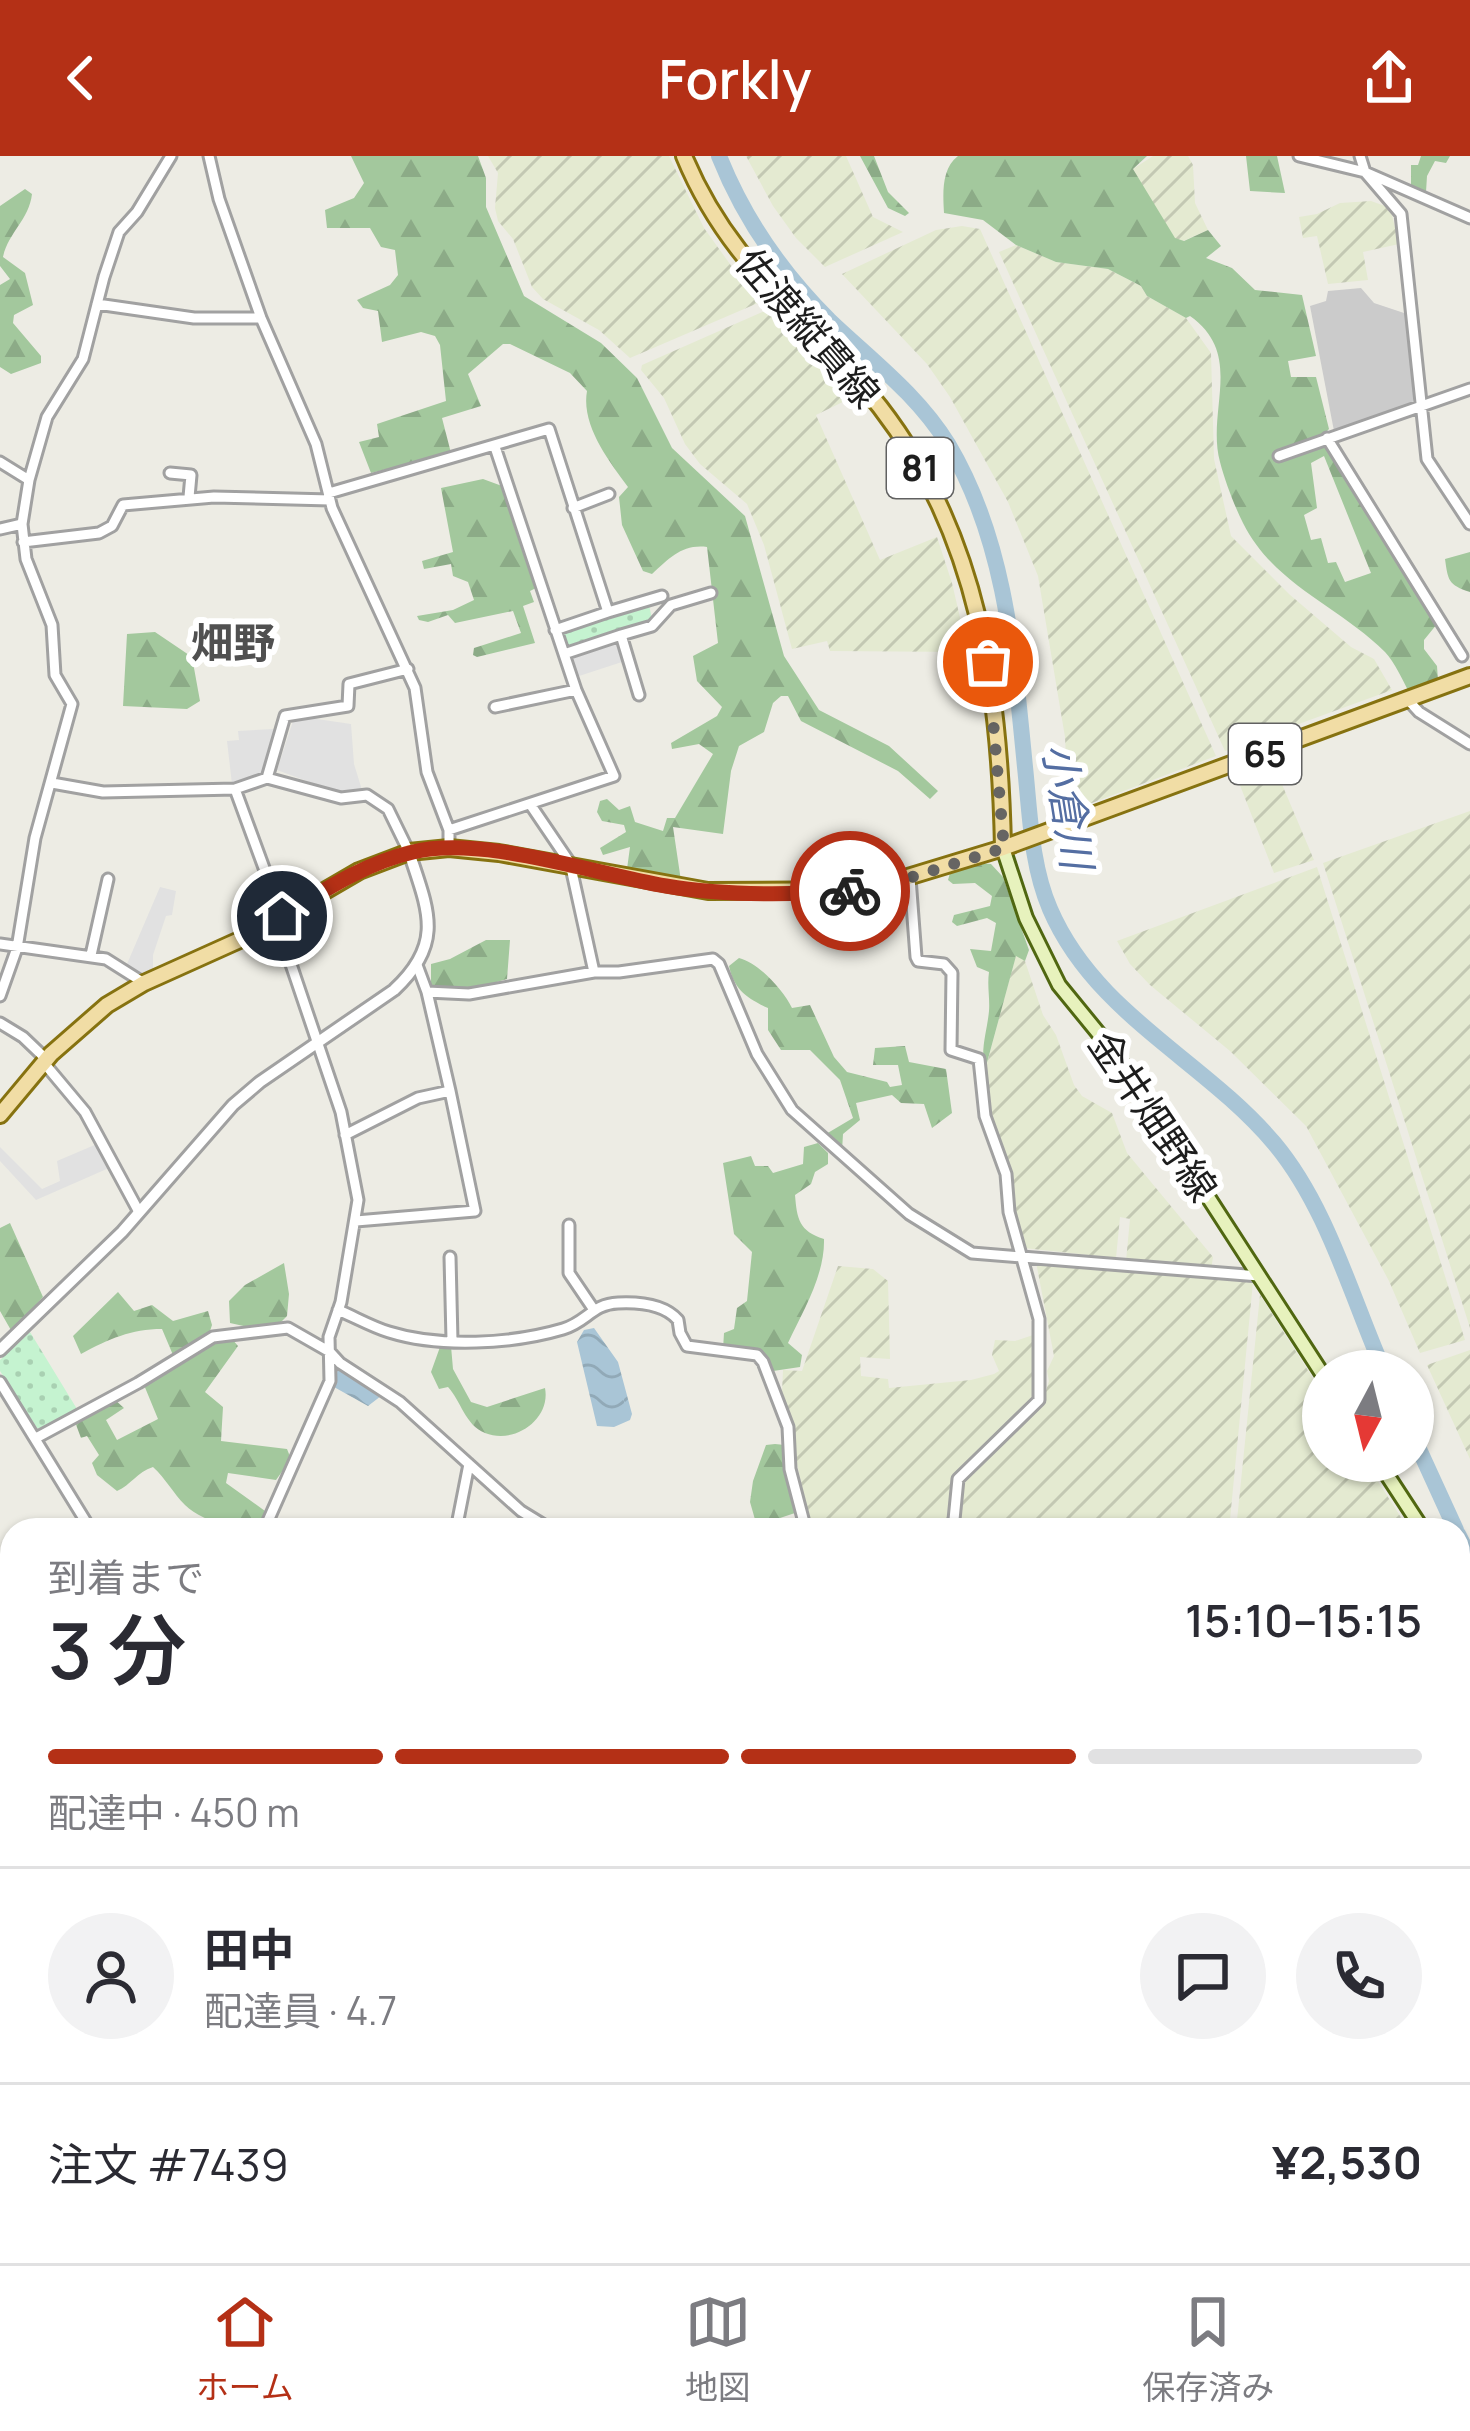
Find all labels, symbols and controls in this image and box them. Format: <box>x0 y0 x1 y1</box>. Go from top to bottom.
text: Forkly <box>658 41 812 115</box>
icon: back <box>48 45 114 111</box>
icon: share <box>1356 45 1422 111</box>
street label: 佐渡縦貫線 <box>724 236 893 419</box>
road number: 81 <box>887 438 953 498</box>
pin <box>937 611 1039 713</box>
district label: 畑野 <box>191 613 275 671</box>
icon: bag <box>955 629 1021 695</box>
road number: 65 <box>1229 724 1301 784</box>
water label: 小倉川 <box>1030 739 1108 877</box>
courier <box>790 831 910 951</box>
icon: bike <box>817 858 883 924</box>
pin <box>231 865 333 967</box>
icon: home <box>249 883 315 949</box>
street label: 金井畑野線 <box>1077 1020 1231 1211</box>
north arrow <box>1302 1350 1434 1482</box>
map controls <box>1302 1350 1434 1482</box>
text: 到着まで <box>48 1550 204 1604</box>
text: 15:10–15:15 <box>1185 1589 1422 1651</box>
text: 3 分 <box>48 1596 186 1702</box>
text: 配達中 · 450 m <box>48 1785 300 1839</box>
button: person <box>48 1913 174 2039</box>
button: chat <box>1140 1913 1266 2039</box>
button: phone <box>1296 1913 1422 2039</box>
text: 田中 <box>204 1918 294 1980</box>
text: 配達員 · 4.7 <box>204 1983 397 2037</box>
text: ¥2,530 <box>1272 2131 1422 2193</box>
text: 注文 #7439 <box>48 2133 289 2195</box>
tab: ホーム <box>196 2289 294 2409</box>
tab: 地図 <box>685 2289 751 2409</box>
tab: 保存済み <box>1142 2289 1274 2409</box>

